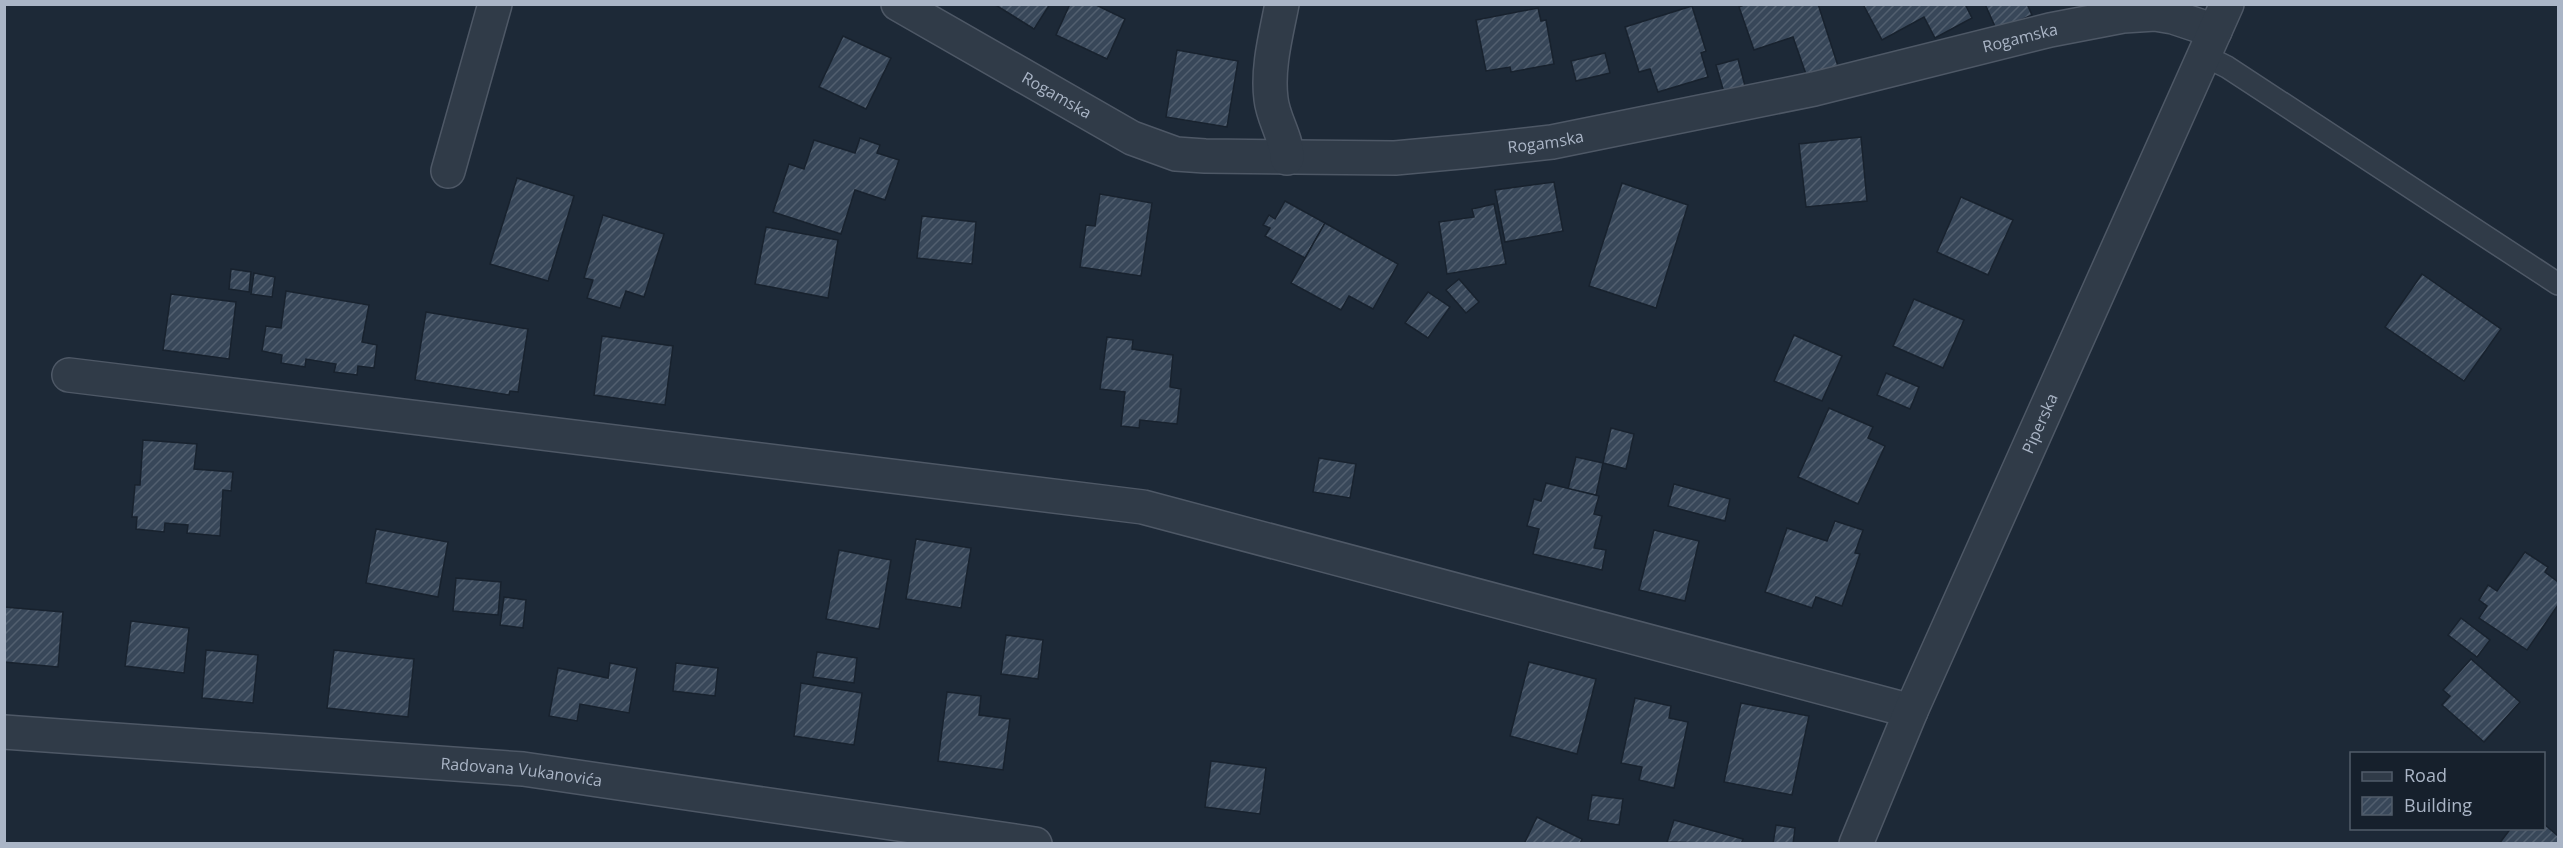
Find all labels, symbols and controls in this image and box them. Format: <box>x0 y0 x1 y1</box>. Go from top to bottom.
street label: Rogamska <box>1980 18 2059 57</box>
street label: Rogamska <box>1018 66 1096 124</box>
street label: Rogamska <box>1506 125 1586 158</box>
street label: Piperska <box>2016 390 2063 457</box>
street label: Radovana Vukanovića <box>440 752 604 791</box>
legend <box>2350 752 2545 830</box>
text: Road <box>2404 763 2447 787</box>
text: Building <box>2404 793 2472 817</box>

